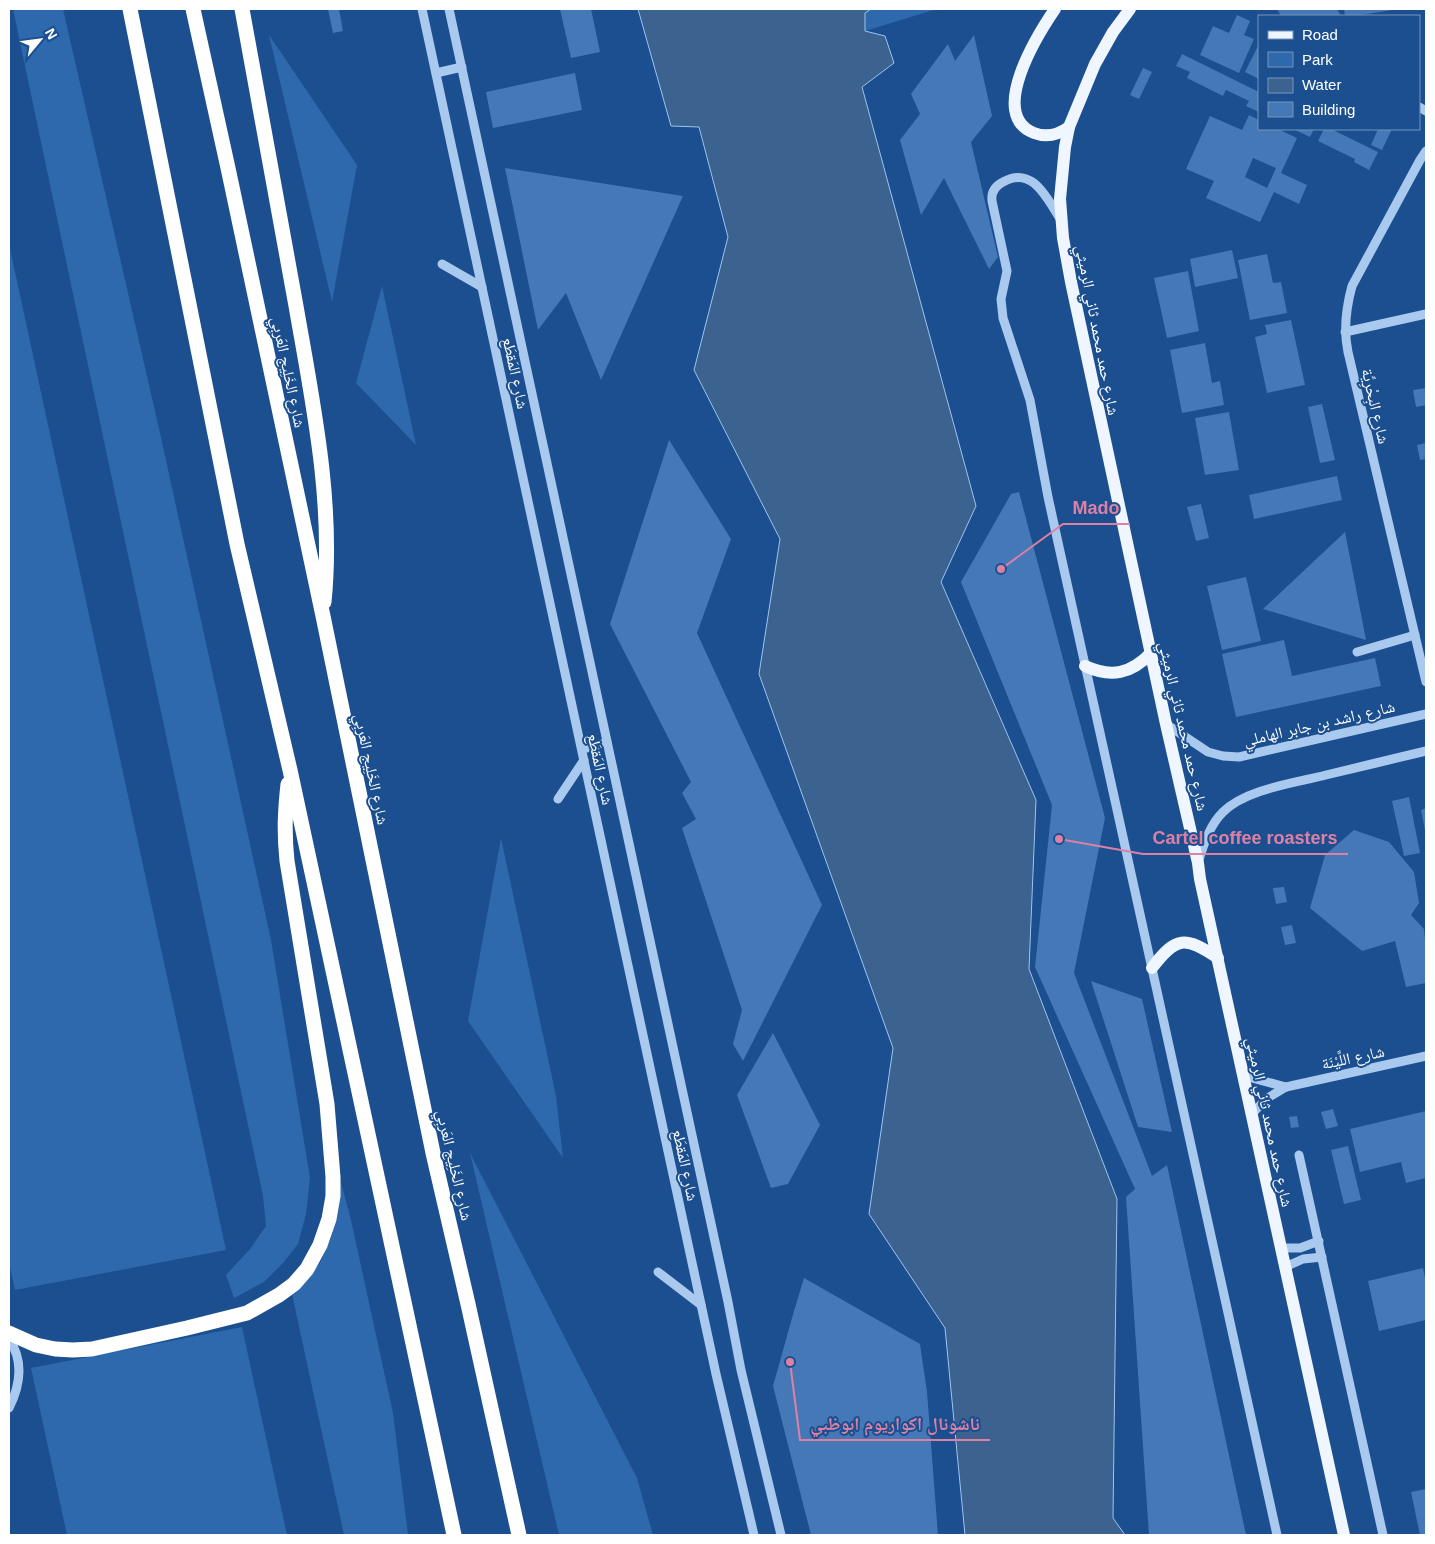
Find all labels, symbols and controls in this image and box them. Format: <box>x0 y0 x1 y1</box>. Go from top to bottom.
north arrow <box>15 15 65 65</box>
legend <box>1258 15 1420 130</box>
text: N <box>42 25 61 42</box>
text: Road <box>1302 26 1338 43</box>
text: Park <box>1302 51 1333 68</box>
text: Water <box>1302 76 1341 93</box>
text: Building <box>1302 101 1355 118</box>
street label: شارع حمد محمد ثاني الرميثي <box>1069 244 1122 417</box>
street label: شارع الخَلِيج العَربِي <box>264 315 309 430</box>
street label: شارع المَقطَع <box>498 336 531 411</box>
street label: شارع البِحْرِيَّة <box>1355 367 1392 446</box>
callout: Mado <box>1063 491 1130 524</box>
text: Mado <box>1073 498 1120 518</box>
street label: شارع حمد محمد ثاني الرميثي <box>1152 640 1211 813</box>
street label: شارع راشد بن جابر الهاملي <box>1242 698 1397 753</box>
street label: شارع الخَلِيج العَربِي <box>347 712 392 827</box>
street label: شارع المَقطَع <box>583 732 616 807</box>
callout: Cartel coffee roasters <box>1143 821 1348 854</box>
text: Cartel coffee roasters <box>1152 828 1338 848</box>
street label: شارع حمد محمد ثاني الرميثي <box>1239 1036 1296 1209</box>
street label: شارع اللَّيْنَة <box>1320 1041 1386 1074</box>
street label: شارع الخَلِيج العَربِي <box>430 1108 476 1223</box>
street label: شارع المَقطَع <box>668 1128 701 1203</box>
callout: ناشونال اكواريوم ابوظبي <box>800 1407 990 1440</box>
text: ناشونال اكواريوم ابوظبي <box>810 1414 980 1438</box>

